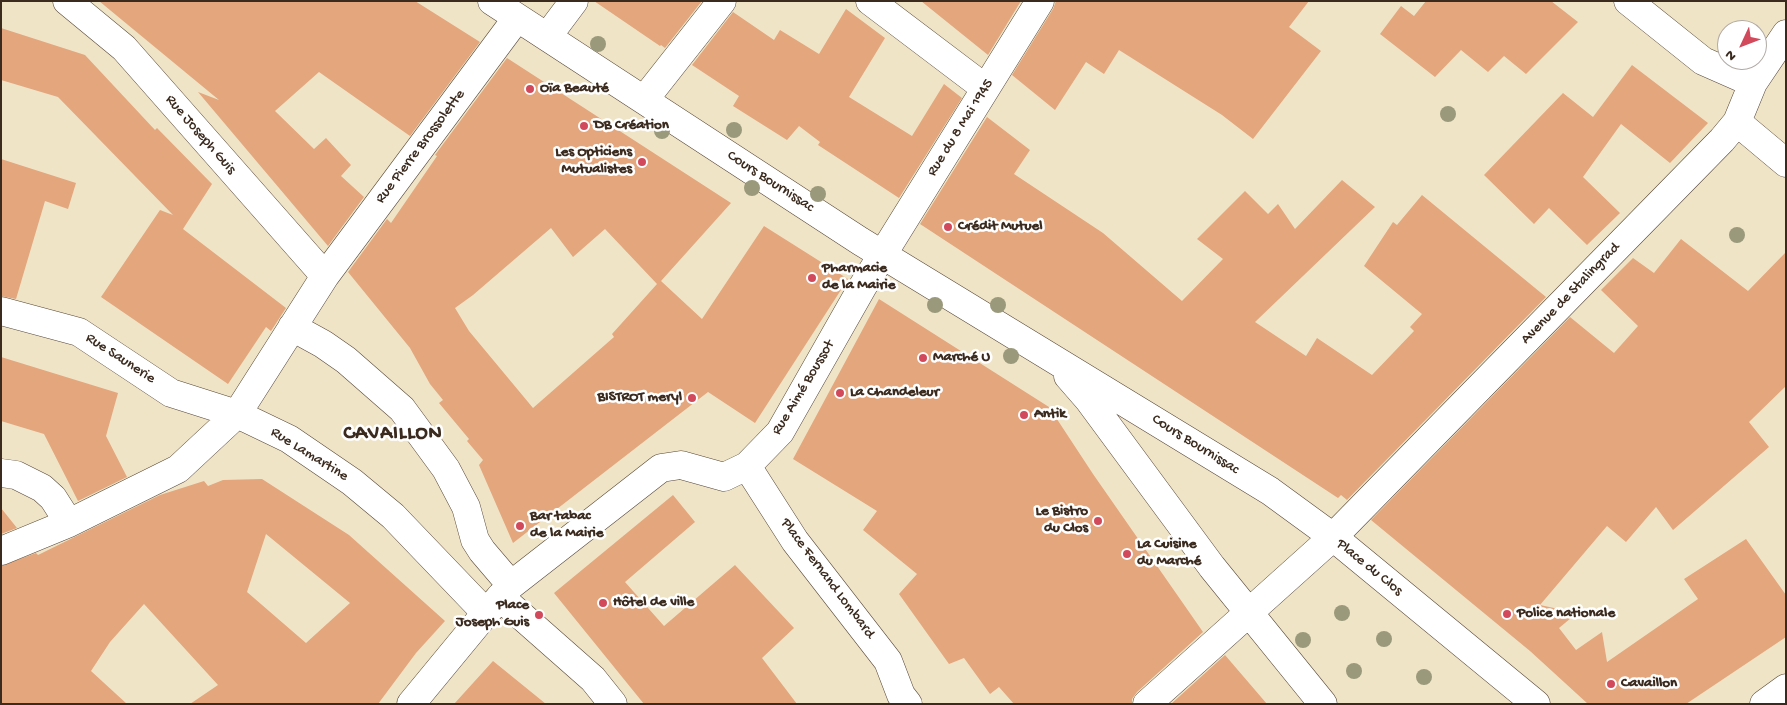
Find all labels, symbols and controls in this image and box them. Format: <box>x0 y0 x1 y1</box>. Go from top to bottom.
north arrow <box>1717 20 1767 70</box>
text: N <box>1722 46 1741 64</box>
street label: Rue du 8 Mai 1945 <box>924 76 998 180</box>
place label: Oïa Beauté <box>540 80 609 98</box>
marker: Oïa Beauté <box>524 83 536 95</box>
street label: Rue Pierre Brossolette <box>372 86 470 208</box>
street label: Rue Joseph Guis <box>161 92 239 178</box>
place label: DB Création <box>594 117 669 135</box>
marker: DB Création <box>578 120 590 132</box>
place label: Les Opticiens Mutualistes <box>555 144 632 179</box>
street label: Cours Bournissac <box>723 147 817 217</box>
marker: Les Opticiens Mutualistes <box>636 156 648 168</box>
place label: Crédit Mutuel <box>958 218 1043 236</box>
marker: Crédit Mutuel <box>942 221 954 233</box>
street label: Avenue de Stalingrad <box>1518 239 1624 349</box>
place label: Pharmacie de la Mairie <box>822 260 896 295</box>
marker: Pharmacie de la Mairie <box>806 272 818 284</box>
street label: Rue Saunerie <box>82 330 158 388</box>
street label: Rue Aimé Boussot <box>769 337 839 439</box>
place label: Marché U <box>933 349 990 367</box>
marker: Marché U <box>917 352 929 364</box>
place label: La Chandeleur <box>850 384 939 402</box>
marker: La Chandeleur <box>834 387 846 399</box>
place label: BISTROT meryl <box>597 389 682 407</box>
marker: BISTROT meryl <box>686 392 698 404</box>
place label: Antik <box>1034 406 1066 424</box>
marker: Antik <box>1018 409 1030 421</box>
street label: Cours Bournissac <box>1148 411 1242 479</box>
district label: CAVAILLON <box>342 423 444 447</box>
street label: Rue Lamartine <box>267 424 351 486</box>
place label: Le Bistro du Clos <box>1036 503 1088 538</box>
place label: Bar tabac de la Mairie <box>530 508 604 543</box>
street label: Place Fernand Lombard <box>776 515 878 643</box>
marker: Le Bistro du Clos <box>1092 515 1104 527</box>
marker: Bar tabac de la Mairie <box>514 520 526 532</box>
place label: La Cuisine du Marché <box>1137 536 1201 571</box>
street label: Place du Clos <box>1332 536 1406 600</box>
marker: La Cuisine du Marché <box>1121 548 1133 560</box>
place label: Hôtel de ville <box>613 594 694 612</box>
place label: Place Joseph Guis <box>456 597 529 632</box>
marker: Hôtel de ville <box>597 597 609 609</box>
place label: Police nationale <box>1517 605 1615 623</box>
marker: Police nationale <box>1501 608 1513 620</box>
marker: Place Joseph Guis <box>533 609 545 621</box>
place label: Cavaillon <box>1621 675 1677 693</box>
marker: Cavaillon <box>1605 678 1617 690</box>

